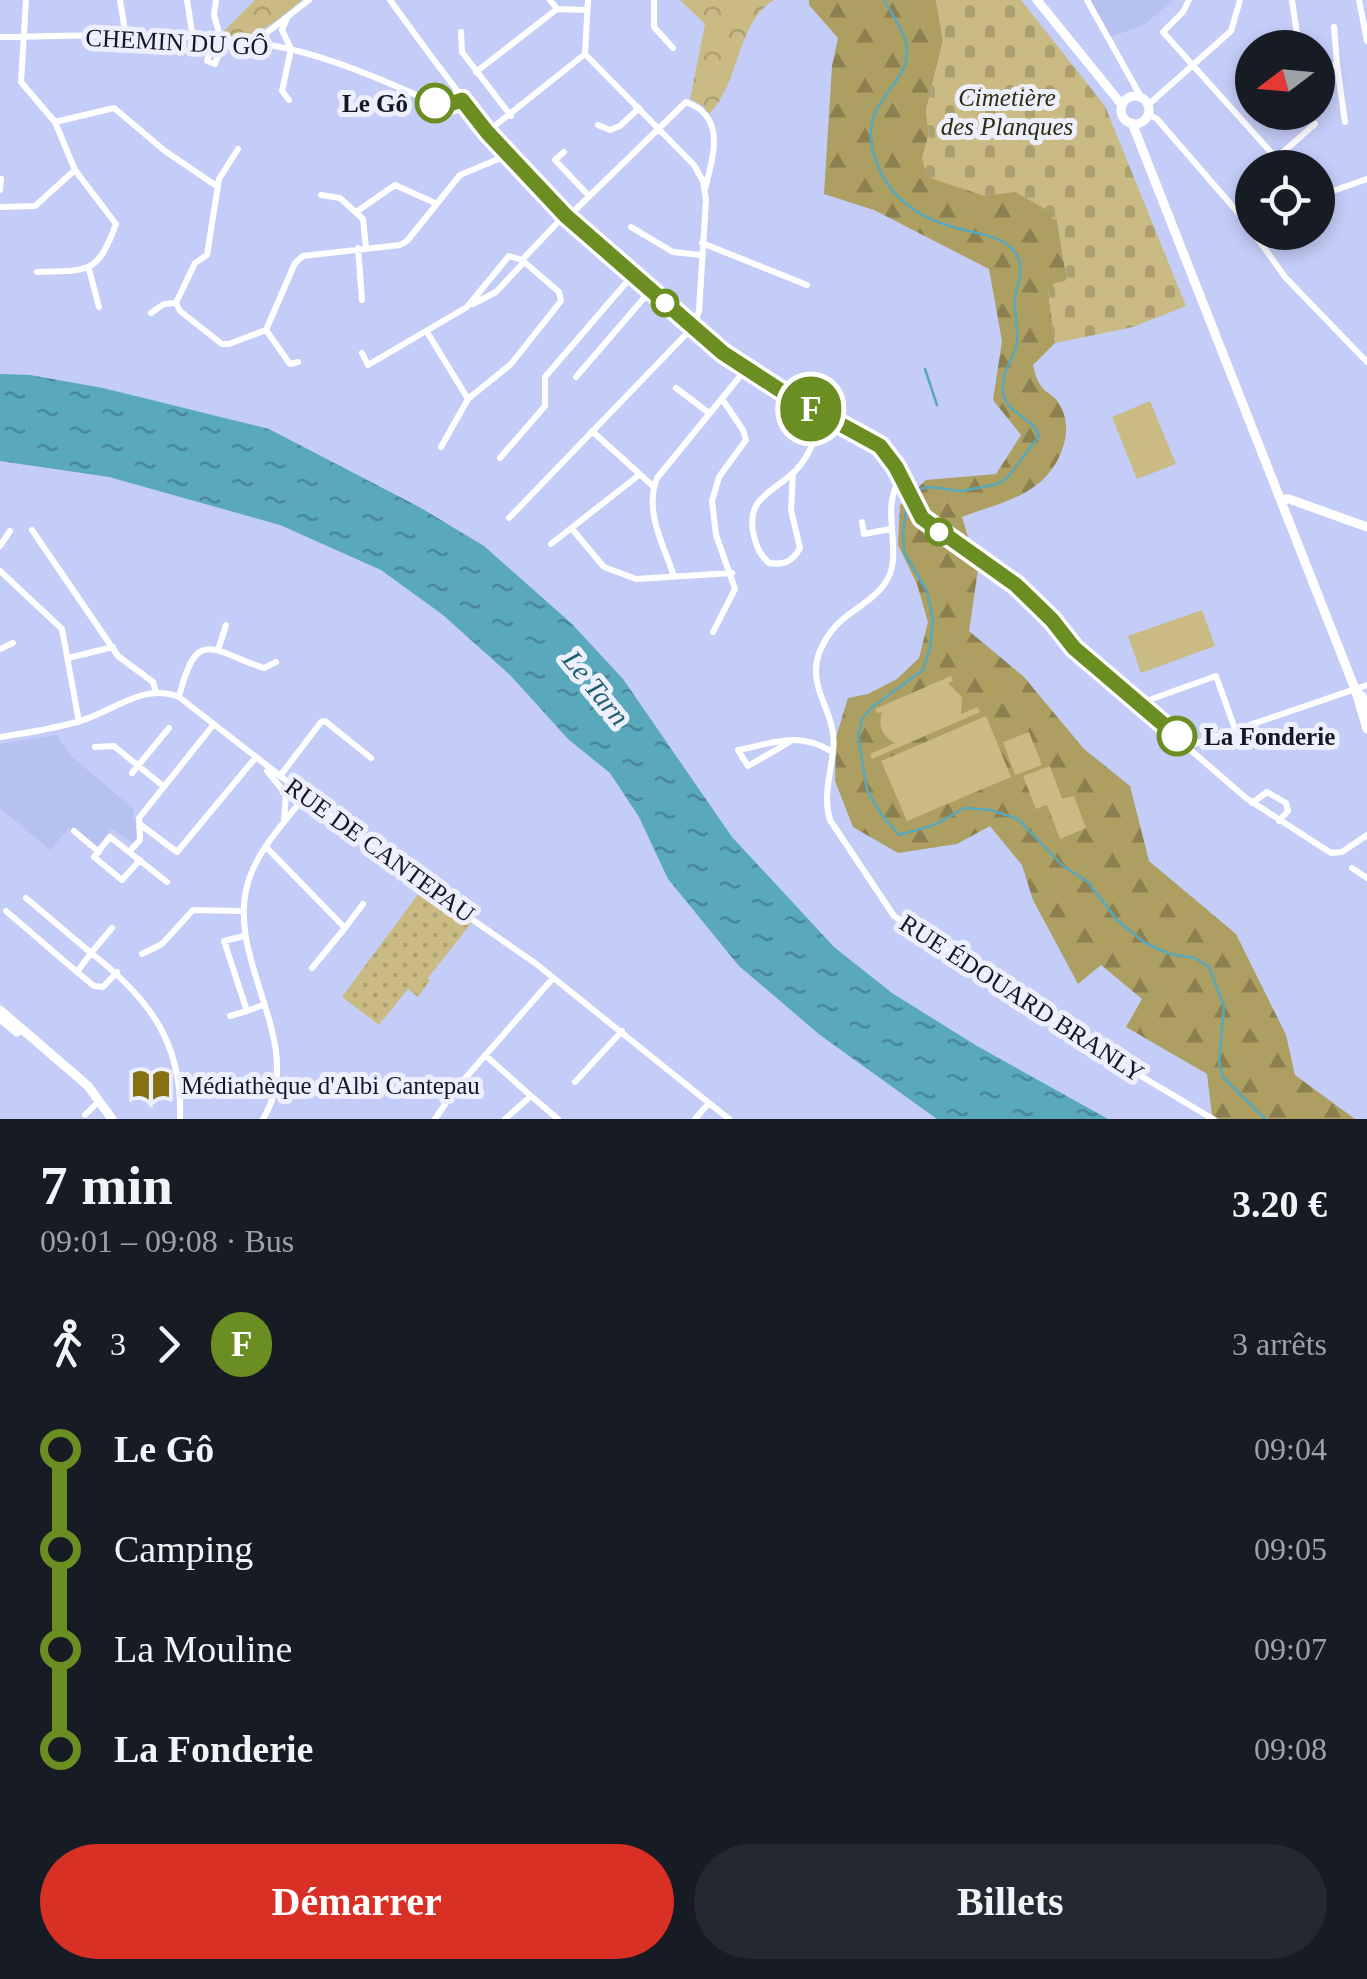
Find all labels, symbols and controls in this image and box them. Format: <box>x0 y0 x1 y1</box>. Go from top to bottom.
street label: CHEMIN DU GÔ <box>85 24 269 60</box>
north arrow <box>1235 30 1335 130</box>
map controls <box>1235 30 1335 250</box>
marker: Le Gô <box>416 84 454 122</box>
park label: Cimetière des Planques <box>941 84 1073 140</box>
place label: Le Gô <box>342 90 408 117</box>
button: locate <box>1235 150 1335 250</box>
unlabelled marker <box>652 290 678 316</box>
line badge: F <box>778 376 844 442</box>
text: F <box>800 390 822 429</box>
unlabelled marker <box>926 519 952 545</box>
water label: Le Tarn <box>556 644 635 732</box>
marker: La Fonderie <box>1158 717 1196 755</box>
place label: La Fonderie <box>1204 723 1335 750</box>
street label: RUE DE CANTEPAU <box>280 772 480 928</box>
street label: RUE ÉDOUARD BRANLY <box>895 909 1149 1087</box>
library icon: Médiathèque d'Albi Cantepau <box>130 1064 172 1106</box>
place label: Médiathèque d'Albi Cantepau <box>181 1072 480 1099</box>
text: 7 min <box>40 1155 173 1216</box>
text: 3.20 € <box>1232 1183 1327 1225</box>
text: 09:01 – 09:08 · Bus <box>40 1223 294 1259</box>
icon: walk <box>40 1317 95 1372</box>
icon: forward <box>141 1317 196 1372</box>
text: F <box>231 1325 252 1364</box>
text: 3 <box>110 1326 126 1362</box>
text: 3 arrêts <box>1232 1326 1327 1362</box>
text: Le Gô <box>114 1428 214 1470</box>
text: 09:04 <box>1254 1431 1327 1467</box>
text: Camping <box>114 1528 253 1570</box>
text: 09:05 <box>1254 1531 1327 1567</box>
text: La Mouline <box>114 1628 292 1670</box>
text: 09:07 <box>1254 1631 1327 1667</box>
text: La Fonderie <box>114 1728 313 1770</box>
text: 09:08 <box>1254 1731 1327 1767</box>
button: Démarrer <box>40 1844 674 1959</box>
button: Billets <box>694 1844 1327 1959</box>

